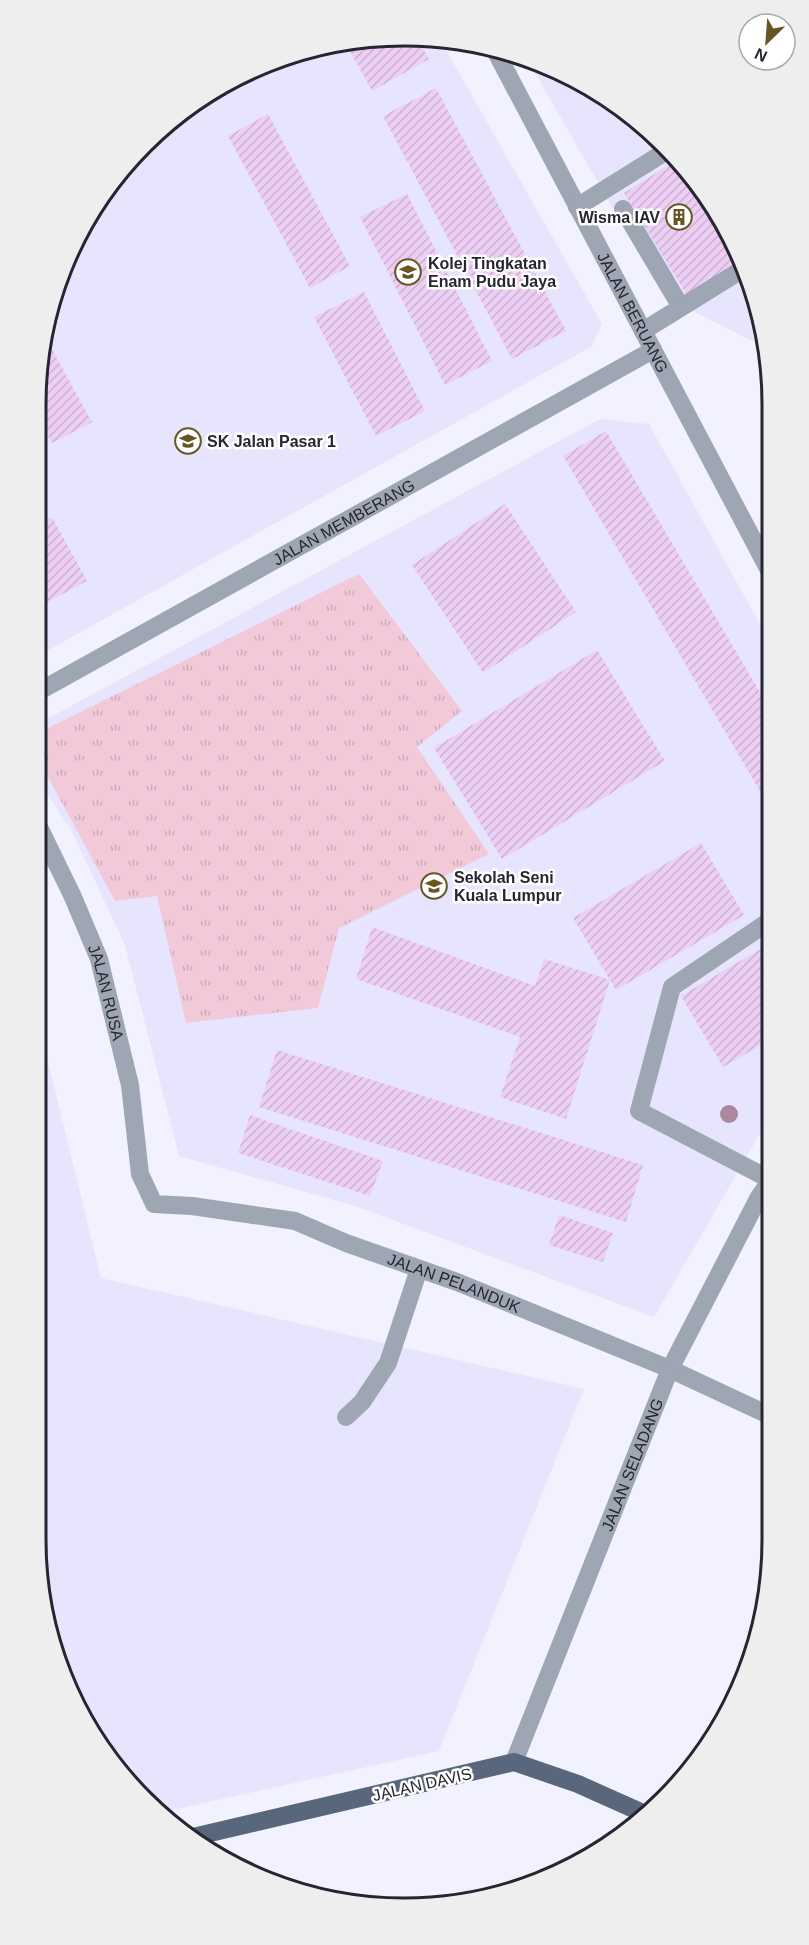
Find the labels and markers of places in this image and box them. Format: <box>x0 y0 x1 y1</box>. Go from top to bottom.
building icon: Wisma IAV <box>664 202 694 232</box>
place label: Wisma IAV <box>579 209 660 226</box>
place label: Kolej Tingkatan Enam Pudu Jaya <box>428 255 556 290</box>
school or university icon: Kolej Tingkatan Enam Pudu Jaya <box>393 257 423 287</box>
school or university icon: SK Jalan Pasar 1 <box>173 426 203 456</box>
place label: SK Jalan Pasar 1 <box>207 433 336 450</box>
place label: Sekolah Seni Kuala Lumpur <box>454 869 562 904</box>
school or university icon: Sekolah Seni Kuala Lumpur <box>419 871 449 901</box>

